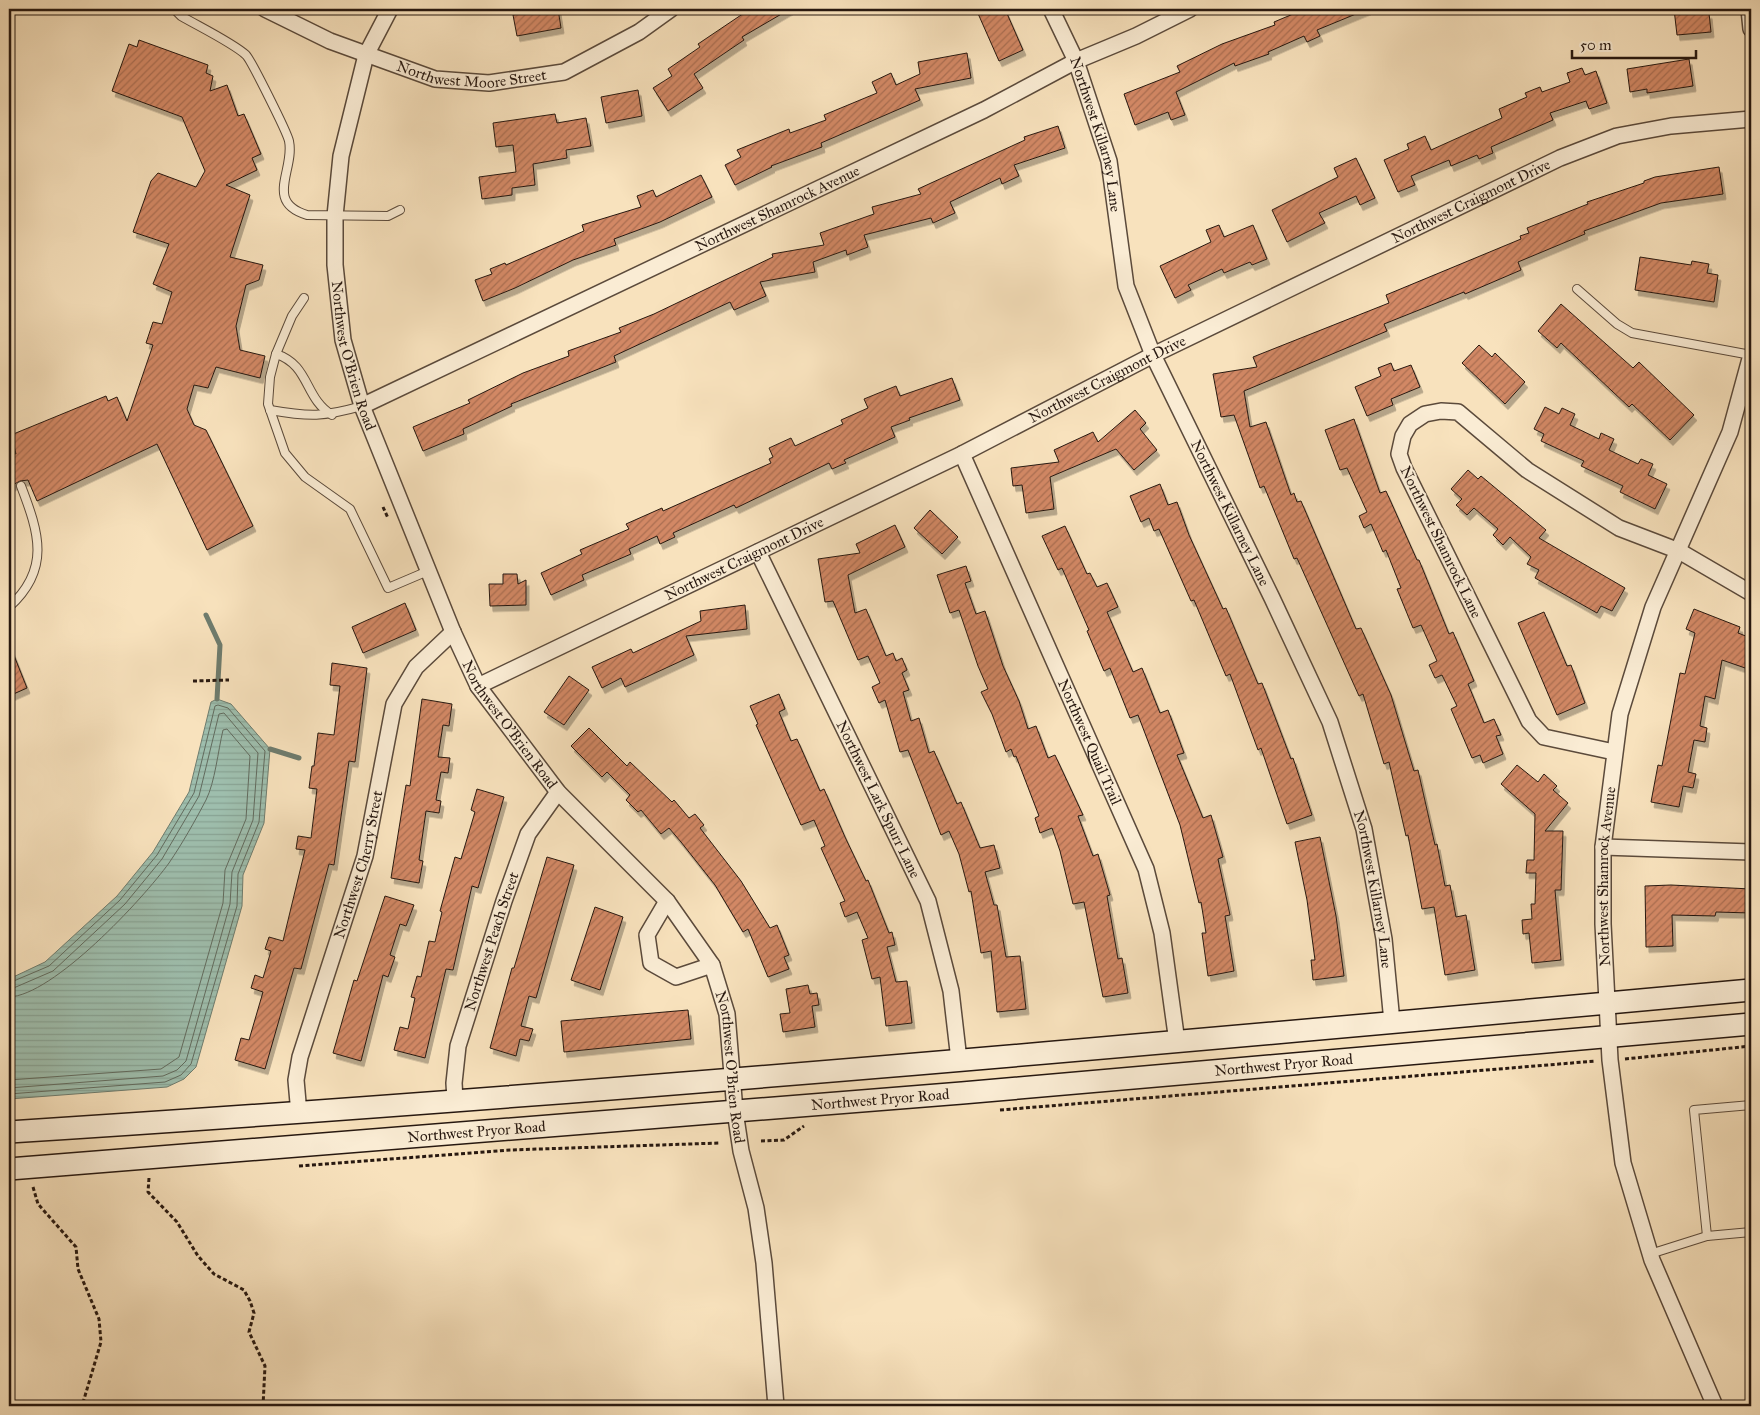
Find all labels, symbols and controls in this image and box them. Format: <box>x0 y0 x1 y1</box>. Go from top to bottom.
scale bar <box>1572 28 1696 60</box>
text: 50 m <box>1580 36 1612 54</box>
street label: Northwest Killarney Lane <box>1066 54 1125 213</box>
street label: Northwest Moore Street <box>394 57 548 92</box>
street label: Northwest Craigmont Drive <box>1389 155 1553 247</box>
street label: Northwest Shamrock Avenue <box>692 162 862 255</box>
street label: Northwest O'Brien Road <box>328 280 380 433</box>
street label: Northwest Craigmont Drive <box>1026 332 1189 427</box>
street label: Northwest Killarney Lane <box>1187 437 1274 589</box>
street label: Northwest Shamrock Lane <box>1396 463 1486 621</box>
street label: Northwest Craigmont Drive <box>662 513 826 604</box>
street label: Northwest O'Brien Road <box>458 657 562 793</box>
street label: Northwest Quail Trail <box>1054 676 1126 808</box>
street label: Northwest Lark Spurr Lane <box>832 718 924 881</box>
street label: Northwest Shamrock Avenue <box>1594 786 1620 967</box>
street label: Northwest Cherry Street <box>330 788 386 941</box>
street label: Northwest Killarney Lane <box>1350 808 1396 969</box>
street label: Northwest Peach Street <box>461 869 523 1013</box>
street label: Northwest O'Brien Road <box>711 989 749 1145</box>
street label: Northwest Pryor Road <box>1214 1050 1354 1080</box>
street label: Northwest Pryor Road <box>810 1085 951 1114</box>
street label: Northwest Pryor Road <box>407 1117 547 1146</box>

